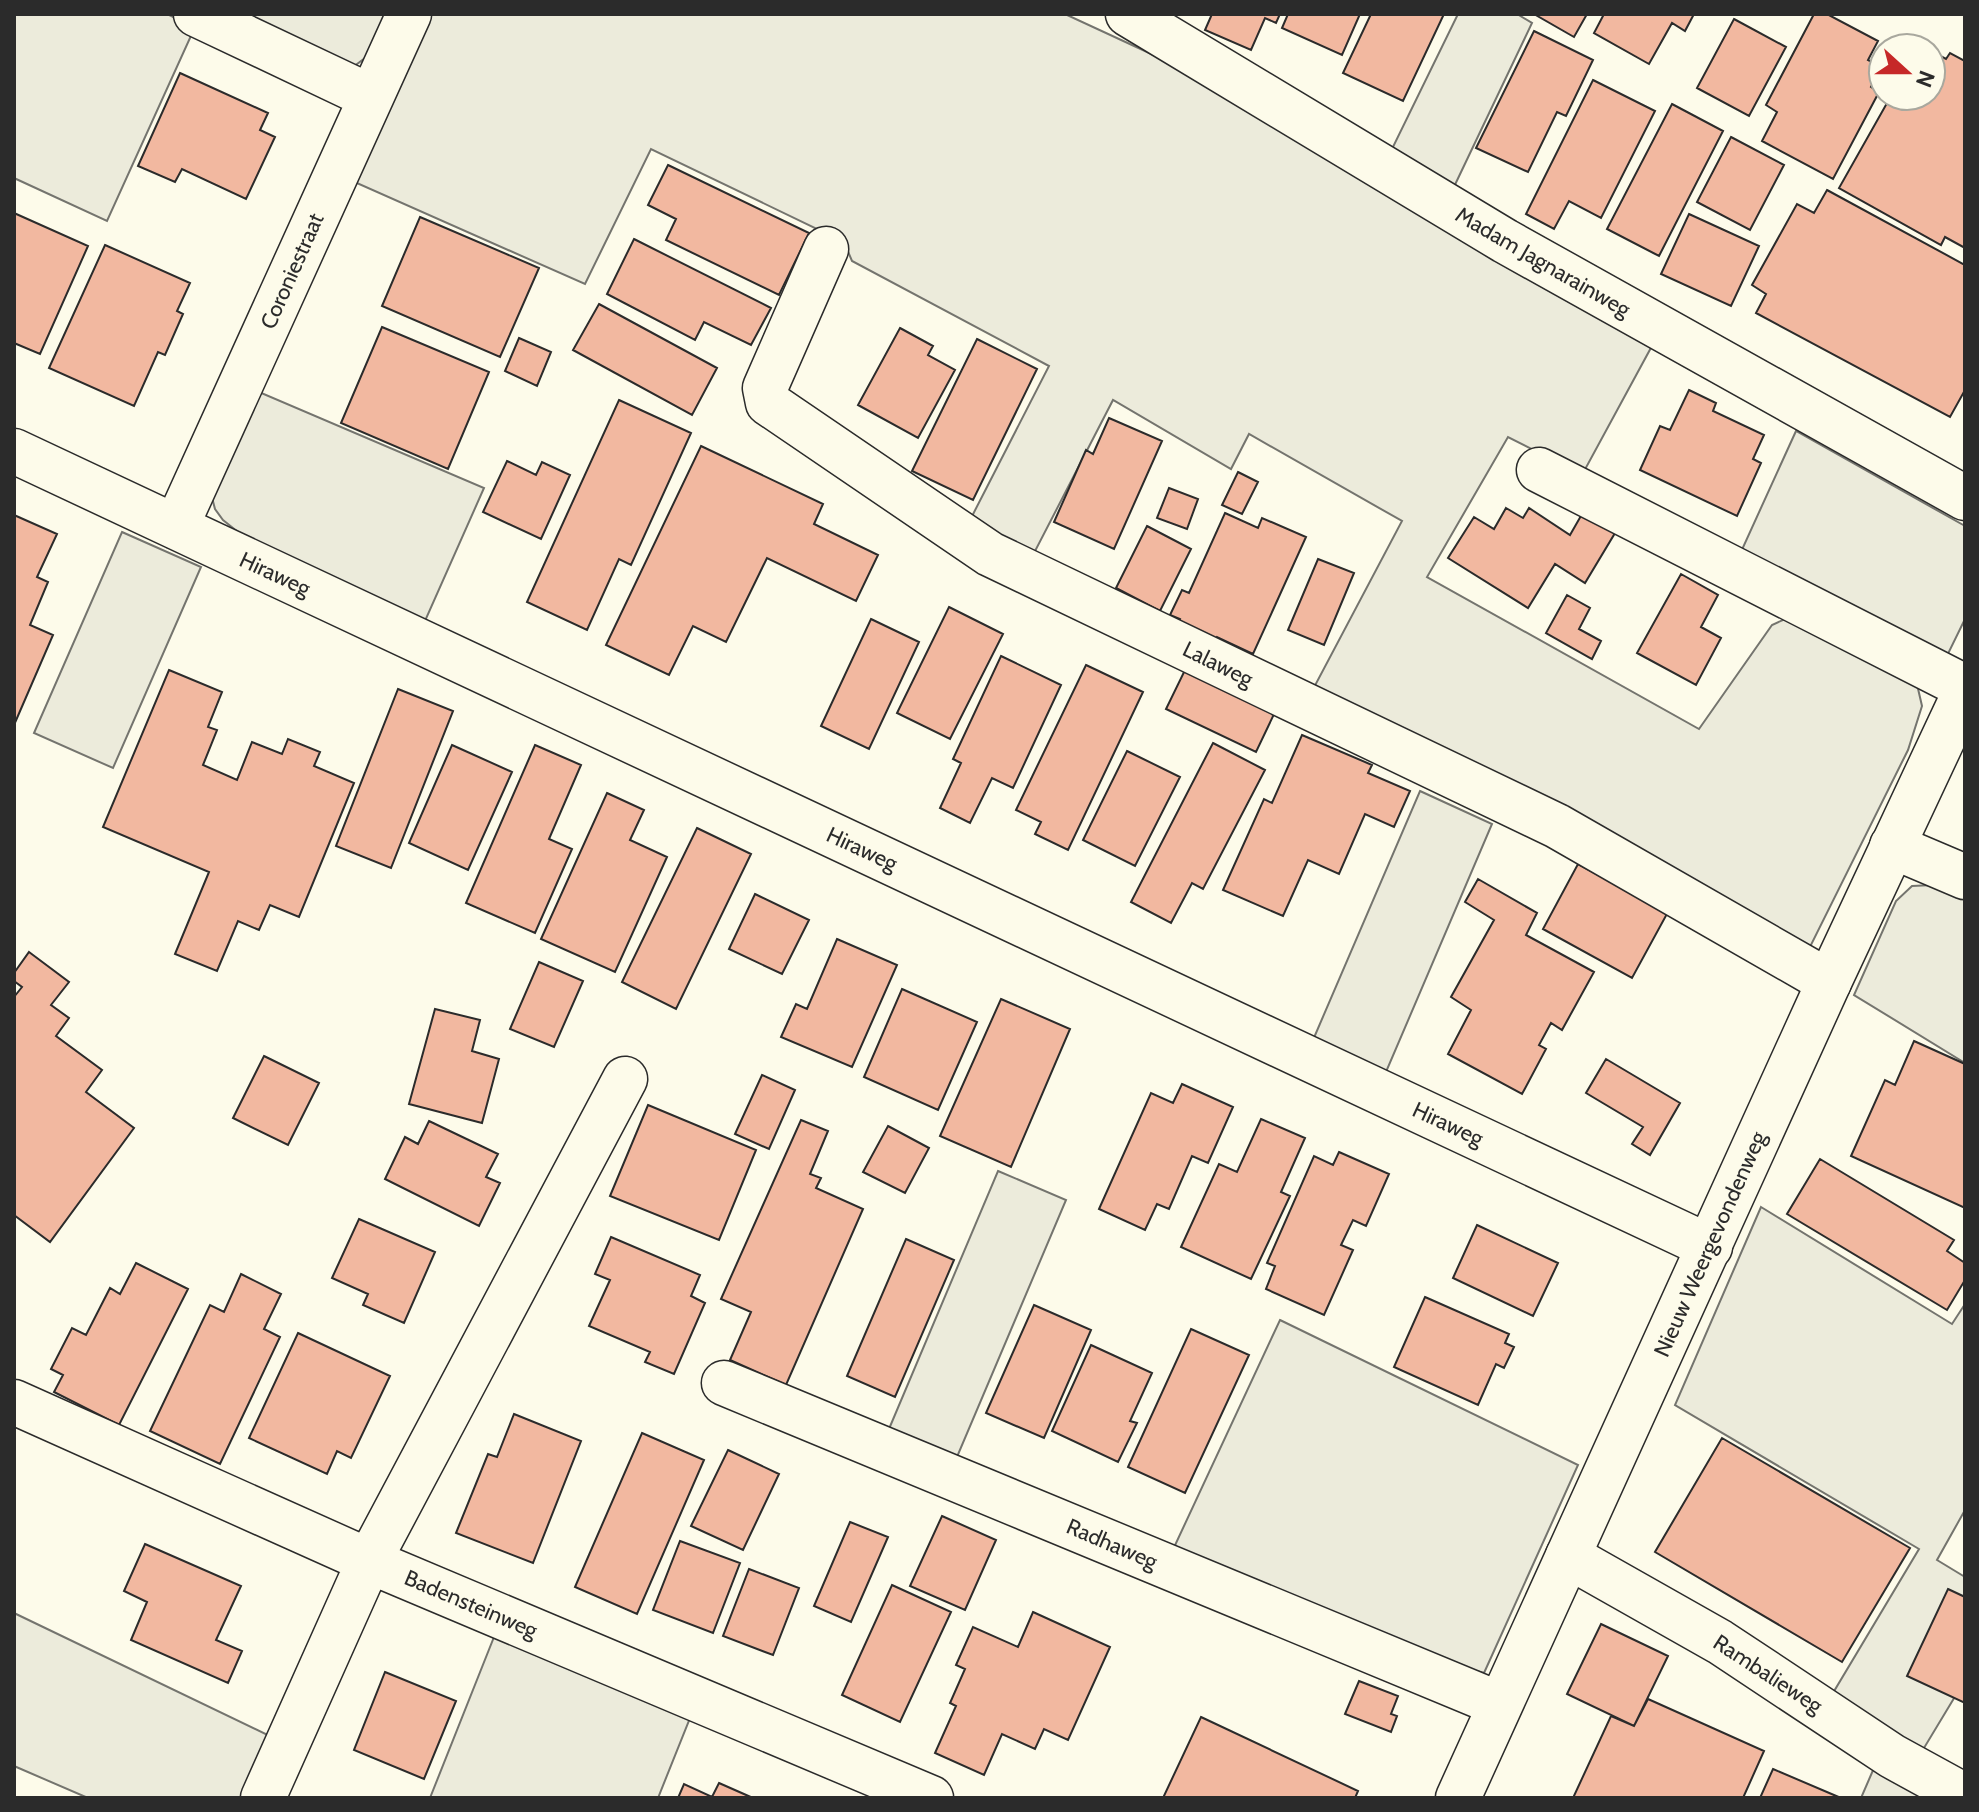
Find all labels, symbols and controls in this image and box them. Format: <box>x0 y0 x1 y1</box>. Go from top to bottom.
north arrow <box>1867 32 1947 112</box>
text: N <box>1910 67 1941 91</box>
street label: Madam Jagnarainweg <box>1451 201 1636 324</box>
street label: Coroniestraat <box>254 208 330 333</box>
street label: Hiraweg <box>235 546 316 603</box>
street label: Lalaweg <box>1178 635 1259 693</box>
street label: Hiraweg <box>822 821 903 878</box>
street label: Hiraweg <box>1408 1096 1489 1153</box>
street label: Nieuw Weergevondenweg <box>1648 1126 1772 1361</box>
street label: Radhaweg <box>1062 1513 1163 1576</box>
street label: Badensteinweg <box>400 1564 543 1645</box>
street label: Rambalieweg <box>1708 1629 1829 1720</box>

